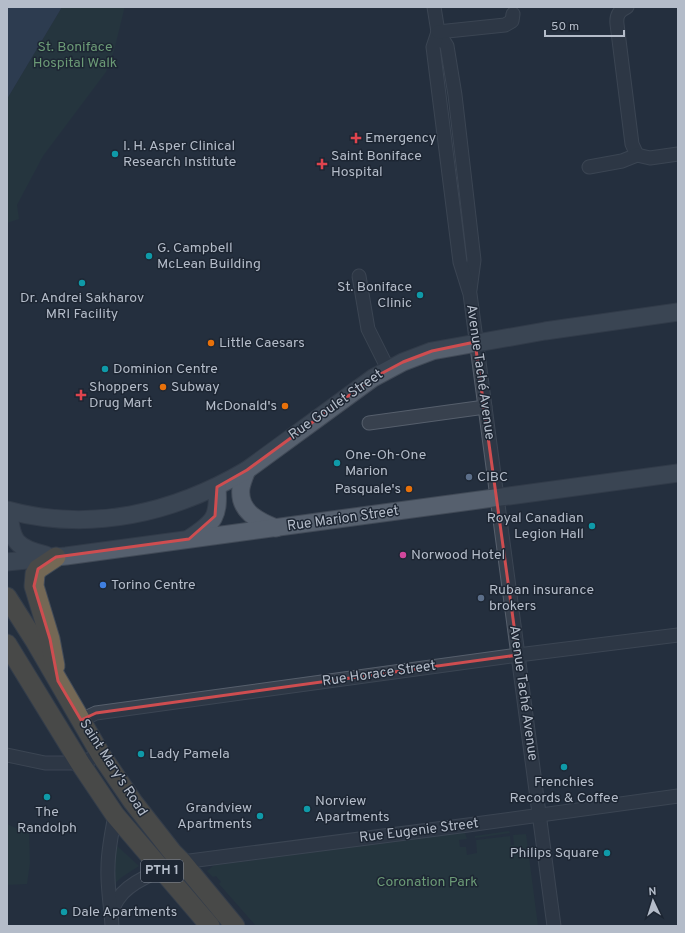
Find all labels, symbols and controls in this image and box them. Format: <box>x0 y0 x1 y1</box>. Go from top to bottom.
scale bar <box>545 12 624 38</box>
text: 50 m <box>551 19 579 35</box>
park label: St. Boniface Hospital Walk <box>33 39 117 72</box>
place label: Emergency <box>365 130 436 147</box>
marker: Emergency <box>350 132 362 144</box>
place label: I. H. Asper Clinical Research Institute <box>123 138 236 171</box>
place label: Saint Boniface Hospital <box>331 148 422 181</box>
marker: I. H. Asper Clinical Research Institute <box>110 149 120 159</box>
marker: Saint Boniface Hospital <box>316 158 328 170</box>
place label: G. Campbell McLean Building <box>157 240 261 273</box>
marker: G. Campbell McLean Building <box>144 251 154 261</box>
marker: Dr. Andrei Sakharov MRI Facility <box>77 278 87 288</box>
place label: St. Boniface Clinic <box>337 279 412 312</box>
place label: Dr. Andrei Sakharov MRI Facility <box>20 290 144 323</box>
marker: St. Boniface Clinic <box>415 290 425 300</box>
street label: Avenue Taché Avenue <box>462 303 498 441</box>
place label: Little Caesars <box>219 335 305 352</box>
marker: Little Caesars <box>206 338 216 348</box>
place label: Dominion Centre <box>113 361 218 378</box>
marker: Dominion Centre <box>100 364 110 374</box>
street label: Rue Goulet Street <box>286 366 386 444</box>
place label: Shoppers Drug Mart <box>89 379 152 412</box>
place label: Subway <box>171 379 220 396</box>
marker: Subway <box>158 382 168 392</box>
marker: Shoppers Drug Mart <box>76 390 86 400</box>
place label: McDonald's <box>205 398 277 415</box>
marker: McDonald's <box>280 401 290 411</box>
place label: One-Oh-One Marion <box>345 447 426 480</box>
marker: One-Oh-One Marion <box>332 458 342 468</box>
place label: CIBC <box>477 469 508 486</box>
marker: CIBC <box>464 472 474 482</box>
place label: Pasquale's <box>335 481 401 498</box>
marker: Pasquale's <box>404 484 414 494</box>
street label: Rue Marion Street <box>286 503 400 535</box>
place label: Royal Canadian Legion Hall <box>487 510 584 543</box>
marker: Royal Canadian Legion Hall <box>587 521 597 531</box>
place label: Norwood Hotel <box>411 547 505 564</box>
marker: Norwood Hotel <box>398 550 408 560</box>
place label: Torino Centre <box>111 577 196 594</box>
marker: Torino Centre <box>98 580 108 590</box>
place label: Ruban insurance brokers <box>489 582 594 615</box>
marker: Ruban insurance brokers <box>476 593 486 603</box>
street label: Avenue Taché Avenue <box>505 624 541 762</box>
street label: Rue Horace Street <box>321 658 437 690</box>
street label: Saint Mary's Road <box>75 716 151 820</box>
place label: Lady Pamela <box>149 746 230 763</box>
marker: Lady Pamela <box>136 749 146 759</box>
marker: Frenchies Records & Coffee <box>559 762 569 772</box>
place label: Frenchies Records & Coffee <box>510 774 618 807</box>
marker: The Randolph <box>42 792 52 802</box>
place label: Norview Apartments <box>315 793 390 826</box>
place label: Grandview Apartments <box>177 800 252 833</box>
place label: The Randolph <box>17 804 77 837</box>
marker: Norview Apartments <box>302 804 312 814</box>
marker: Grandview Apartments <box>255 811 265 821</box>
street label: Rue Eugenie Street <box>358 815 480 847</box>
place label: Philips Square <box>510 845 599 862</box>
marker: Philips Square <box>602 848 612 858</box>
road number: PTH 1 <box>141 860 183 882</box>
park label: Coronation Park <box>376 874 478 891</box>
north arrow <box>633 881 673 921</box>
text: N <box>648 885 657 899</box>
place label: Dale Apartments <box>72 904 177 921</box>
marker: Dale Apartments <box>59 907 69 917</box>

